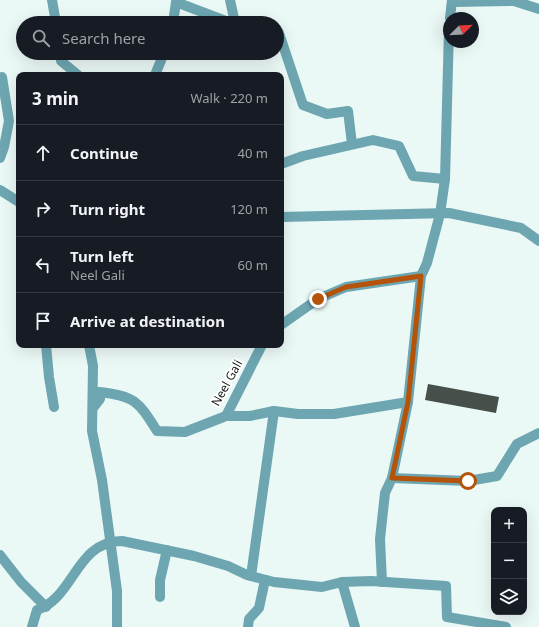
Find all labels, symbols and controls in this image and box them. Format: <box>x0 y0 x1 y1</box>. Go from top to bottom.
north arrow <box>443 12 479 48</box>
search box <box>16 16 284 60</box>
icon: search <box>30 27 52 49</box>
text: Search here <box>62 28 145 48</box>
text: 3 min <box>32 87 79 110</box>
text: Walk · 220 m <box>190 89 268 107</box>
icon: ahead <box>32 142 54 164</box>
text: Continue <box>70 143 138 163</box>
text: 40 m <box>238 144 268 162</box>
icon: right <box>32 198 54 220</box>
text: Turn right <box>70 199 145 219</box>
text: 120 m <box>230 200 268 218</box>
text: Turn left <box>70 246 134 266</box>
icon: left <box>32 254 54 276</box>
text: 60 m <box>238 256 268 274</box>
text: Neel Gali <box>70 266 125 284</box>
route end <box>309 290 327 308</box>
icon: arrive <box>32 310 54 332</box>
text: Arrive at destination <box>70 311 225 331</box>
street label: Neel Gali <box>207 357 246 409</box>
route start <box>459 472 477 490</box>
map controls <box>491 507 527 615</box>
button: + <box>491 507 527 543</box>
button: − <box>491 543 527 579</box>
button: layers <box>491 579 527 615</box>

